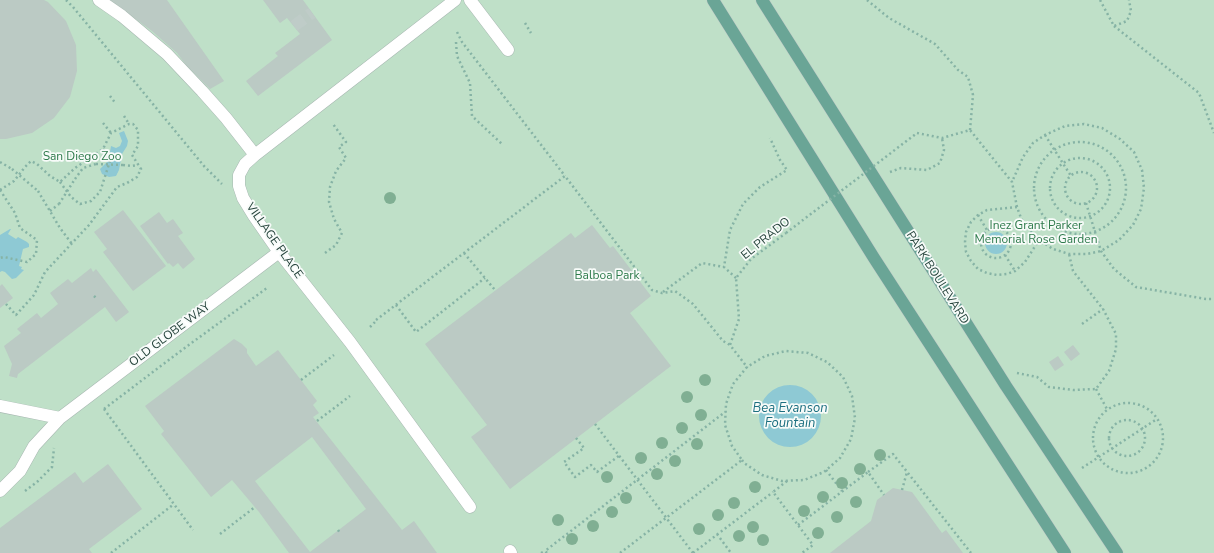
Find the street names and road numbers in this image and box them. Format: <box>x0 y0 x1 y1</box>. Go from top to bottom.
street label: VILLAGE PLACE <box>243 200 305 282</box>
street label: EL PRADO <box>739 215 793 263</box>
street label: PARK BOULEVARD <box>903 229 971 327</box>
street label: OLD GLOBE WAY <box>127 300 213 370</box>

